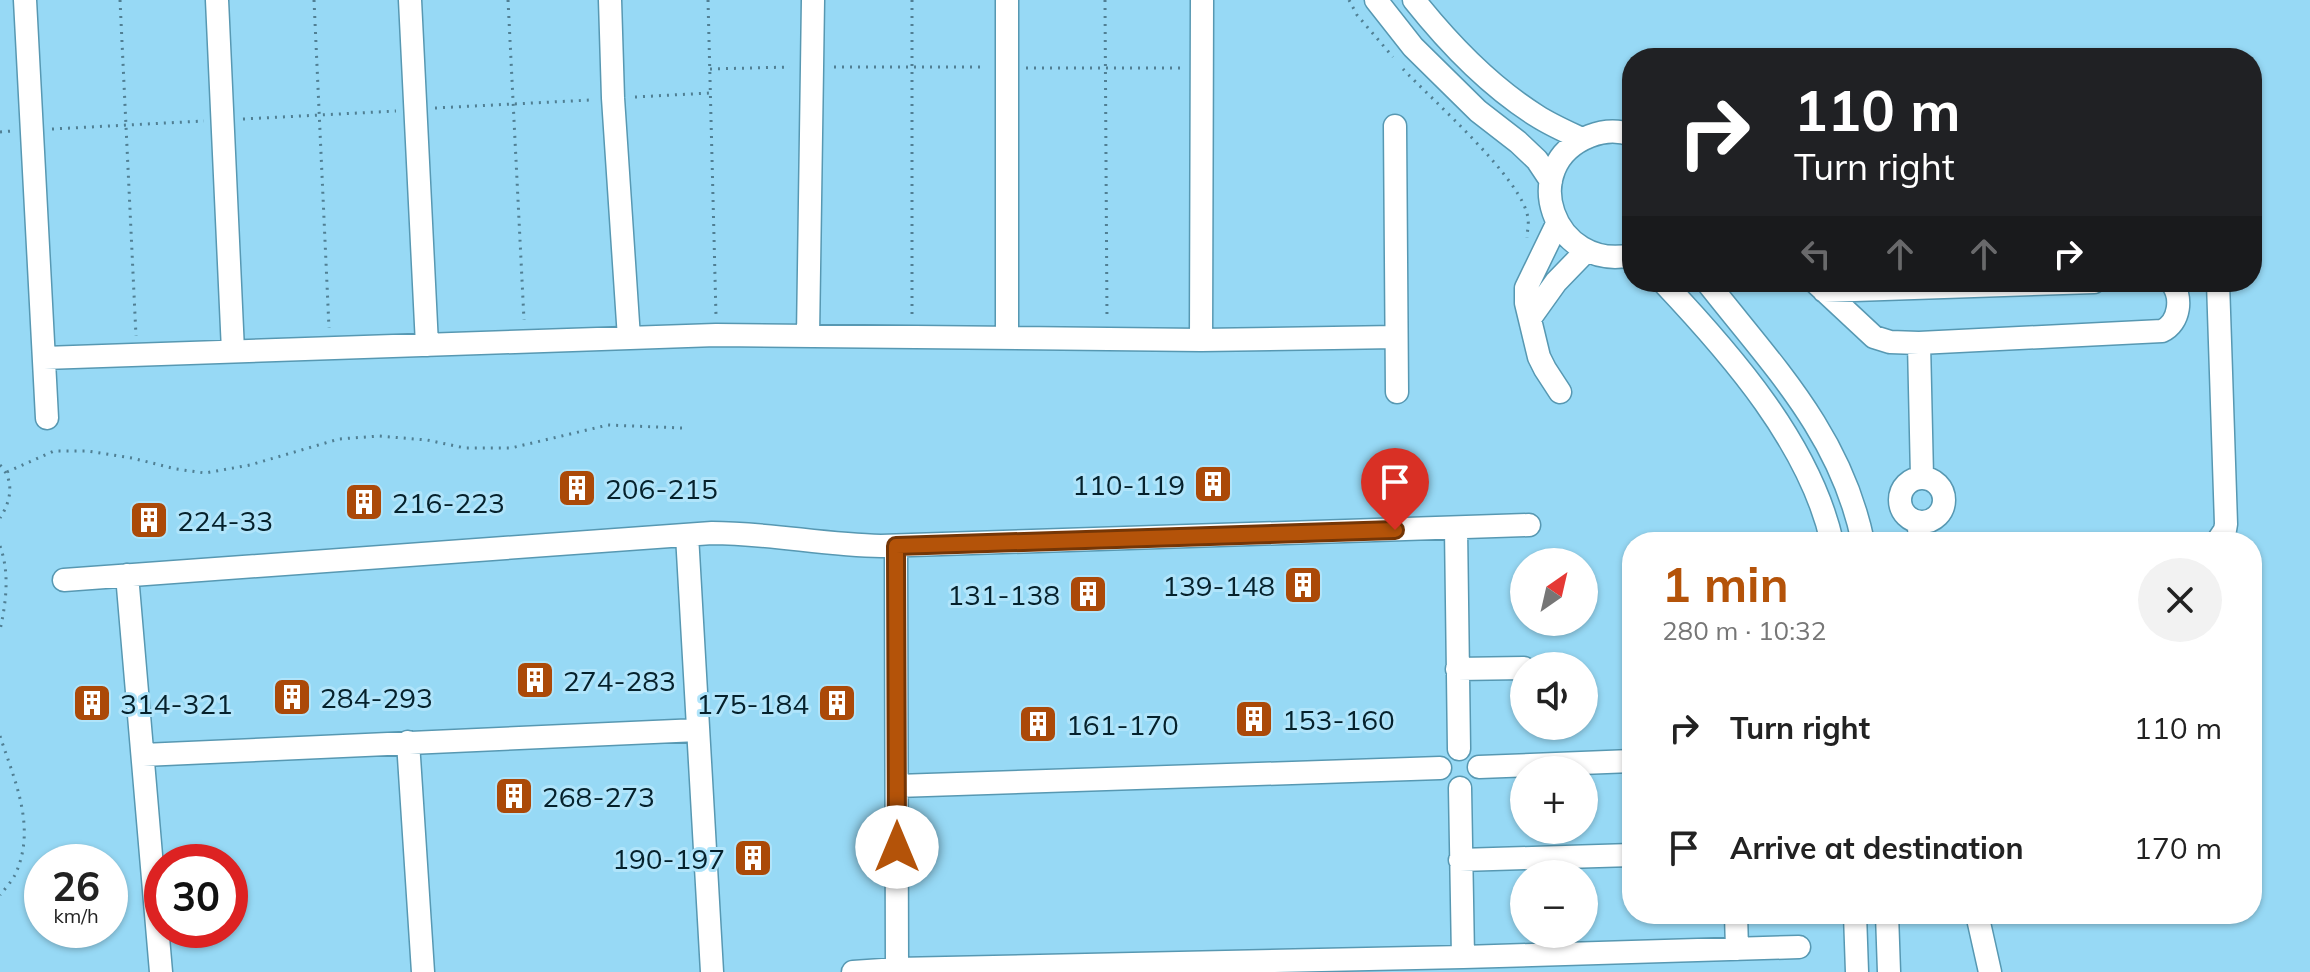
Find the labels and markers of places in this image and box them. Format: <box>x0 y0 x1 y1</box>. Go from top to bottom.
pin <box>1361 448 1429 530</box>
building icon: 110-119 <box>1192 463 1234 505</box>
building icon: 206-215 <box>556 467 598 509</box>
place label: 110-119 <box>1072 467 1185 502</box>
place label: 206-215 <box>605 471 718 506</box>
building icon: 216-223 <box>343 481 385 523</box>
place label: 216-223 <box>392 485 505 520</box>
building icon: 224-33 <box>128 499 170 541</box>
place label: 224-33 <box>177 503 273 538</box>
building icon: 139-148 <box>1282 564 1324 606</box>
place label: 139-148 <box>1162 568 1275 603</box>
building icon: 131-138 <box>1067 573 1109 615</box>
place label: 131-138 <box>947 577 1060 612</box>
building icon: 274-283 <box>514 659 556 701</box>
place label: 274-283 <box>563 663 676 698</box>
building icon: 284-293 <box>271 676 313 718</box>
place label: 284-293 <box>320 680 433 715</box>
building icon: 314-321 <box>71 682 113 724</box>
building icon: 175-184 <box>816 682 858 724</box>
place label: 314-321 <box>120 686 233 721</box>
place label: 175-184 <box>696 686 809 721</box>
building icon: 153-160 <box>1233 698 1275 740</box>
place label: 153-160 <box>1282 702 1395 737</box>
building icon: 161-170 <box>1017 703 1059 745</box>
place label: 161-170 <box>1066 707 1179 742</box>
building icon: 268-273 <box>493 775 535 817</box>
place label: 268-273 <box>542 779 655 814</box>
building icon: 190-197 <box>732 837 774 879</box>
place label: 190-197 <box>612 841 725 876</box>

